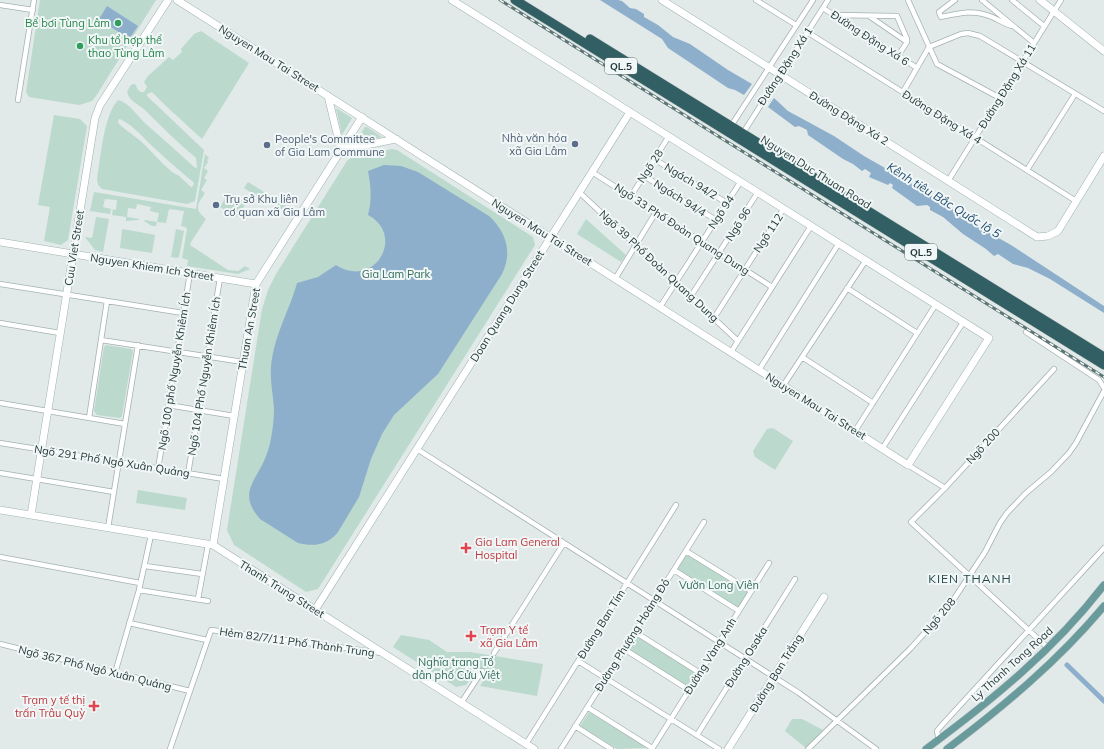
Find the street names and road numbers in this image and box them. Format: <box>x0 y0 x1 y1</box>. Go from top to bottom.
street label: Đường Đặng Xá 6 <box>828 7 912 69</box>
street label: Nguyen Mau Tai Street <box>216 21 322 95</box>
street label: Đường Đặng Xá 1 <box>754 24 816 108</box>
street label: Đường Đặng Xá 11 <box>975 41 1039 131</box>
road number: QL.5 <box>605 58 637 74</box>
street label: Đường Đặng Xá 4 <box>900 87 985 147</box>
street label: Đường Đặng Xá 2 <box>807 88 892 148</box>
street label: Nguyen Duc Thuan Road <box>758 132 874 212</box>
street label: Ngõ 28 <box>634 146 666 185</box>
street label: Ngách 94/2 <box>662 160 720 202</box>
street label: Ngách 94/4 <box>651 176 709 220</box>
street label: Ngõ 33 Phố Đoàn Quang Dung <box>612 180 752 278</box>
street label: Ngõ 94 <box>705 192 737 231</box>
street label: Nguyen Mau Tai Street <box>489 195 595 269</box>
street label: Ngõ 96 <box>722 204 754 243</box>
street label: Ngõ 39 Phố Đoàn Quang Dung <box>596 207 722 325</box>
street label: Cuu Viet Street <box>61 209 87 287</box>
street label: Ngõ 112 <box>750 210 786 255</box>
road number: QL.5 <box>905 244 937 260</box>
street label: Doan Quang Dung Street <box>467 248 547 364</box>
street label: Nguyen Khiem Ich Street <box>89 250 215 284</box>
street label: Thuan An Street <box>235 287 263 371</box>
street label: Ngõ 100 phố Nguyễn Khiêm Ích <box>155 291 193 451</box>
street label: Ngõ 104 Phố Nguyễn Khiêm Ích <box>184 295 224 457</box>
street label: Nguyen Mau Tai Street <box>763 369 869 443</box>
street label: Ngõ 200 <box>963 425 1003 467</box>
street label: Ngõ 291 Phố Ngô Xuân Quảng <box>33 442 191 480</box>
street label: Thanh Trung Street <box>237 557 327 621</box>
street label: Đường Phượng Hoàng Đỏ <box>591 576 673 694</box>
street label: Đường Ban Tím <box>574 587 628 661</box>
street label: Ngõ 208 <box>920 594 959 637</box>
street label: Đường Vàng Anh <box>681 615 739 697</box>
street label: Hẻm 82/7/11 Phố Thành Trung <box>219 624 375 660</box>
street label: Đường Osaka <box>722 624 770 690</box>
street label: Ly Thanh Tong Road <box>968 624 1056 704</box>
street label: Đường Ban Trắng <box>746 631 806 715</box>
street label: Ngõ 367 Phố Ngô Xuân Quảng <box>17 642 173 694</box>

